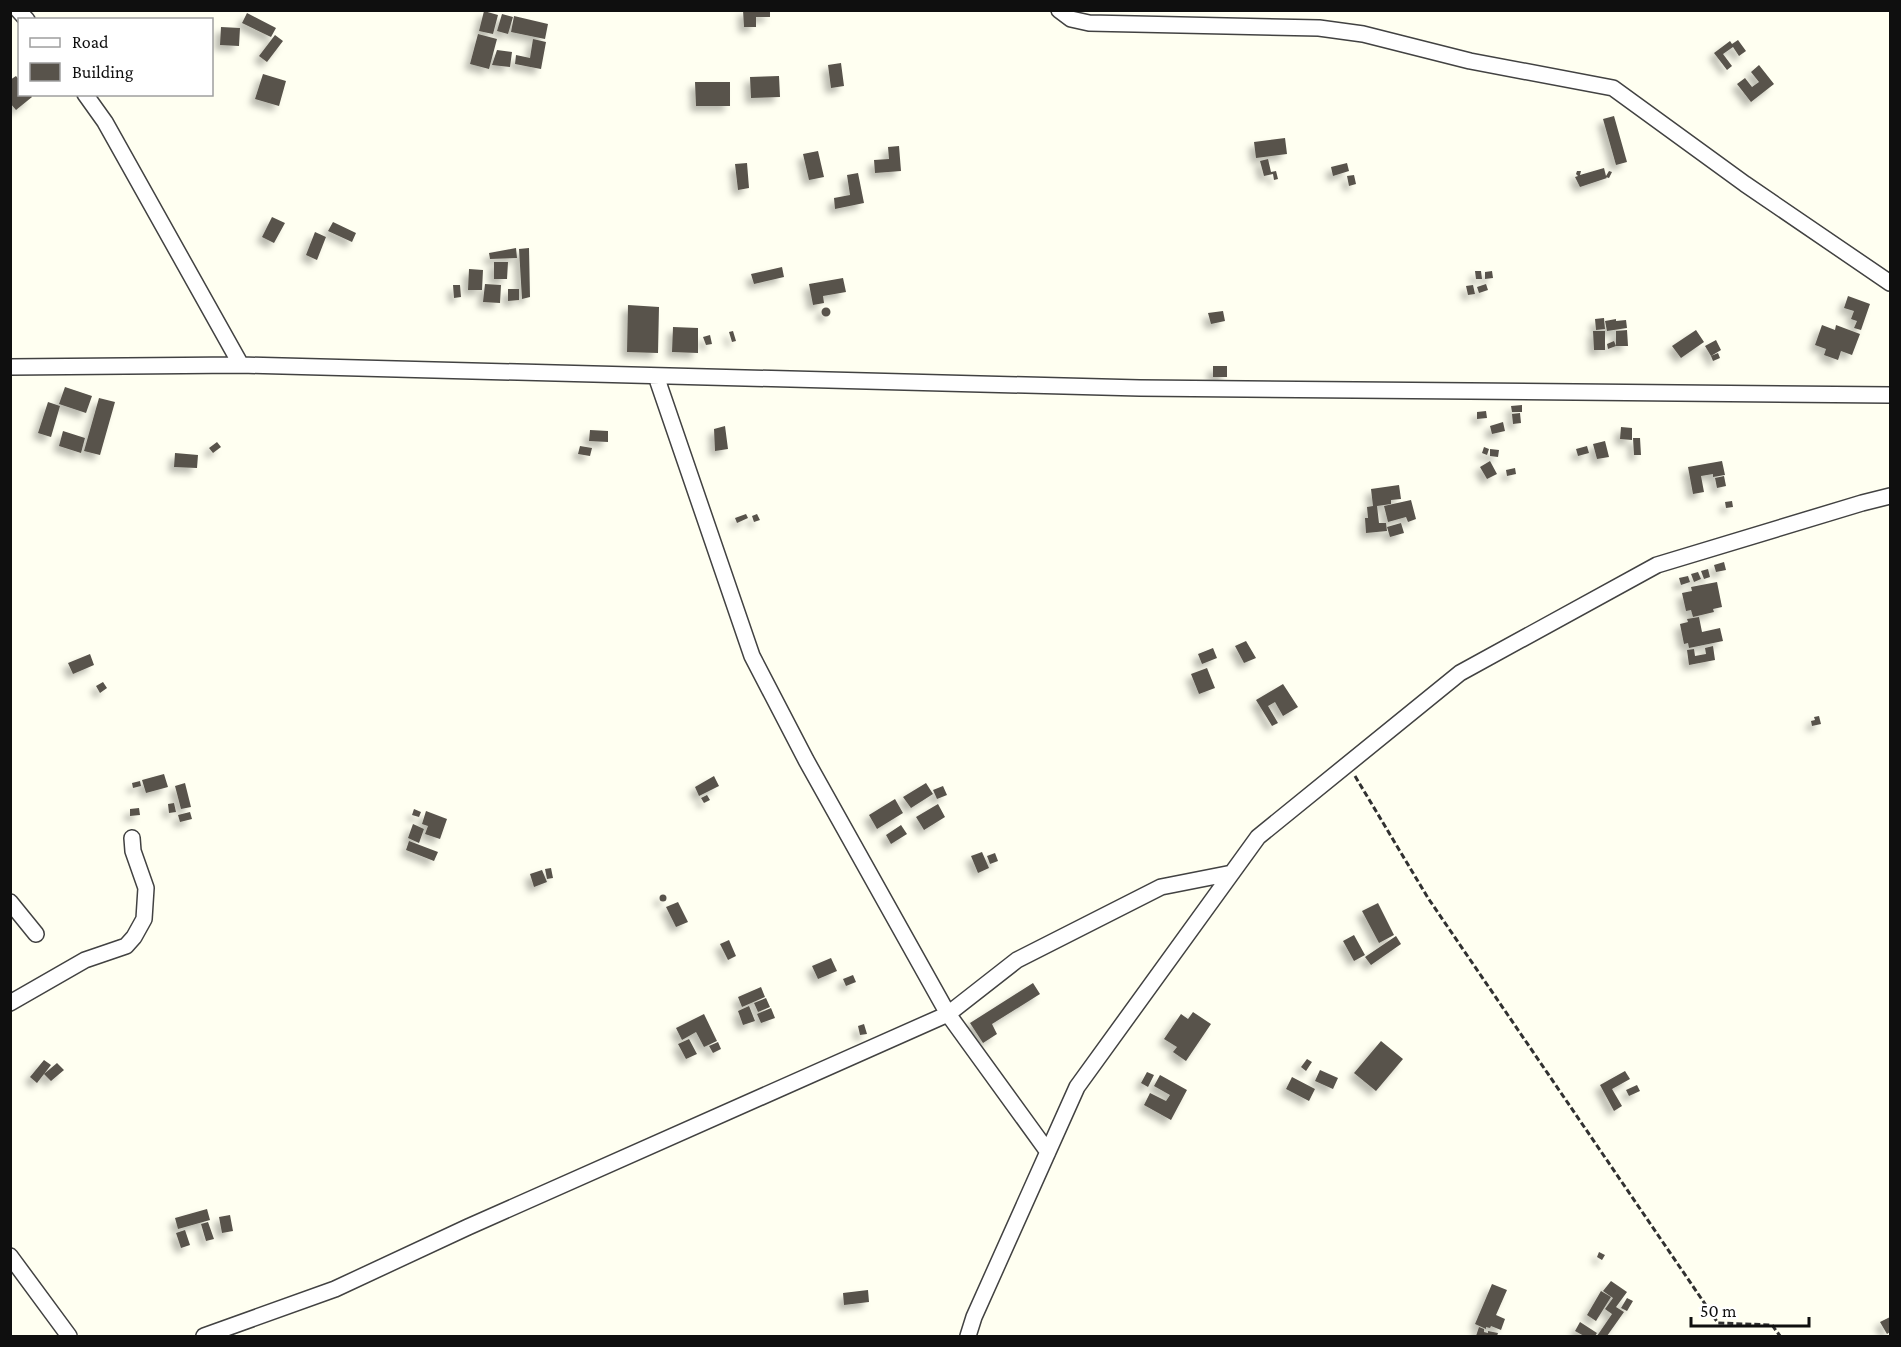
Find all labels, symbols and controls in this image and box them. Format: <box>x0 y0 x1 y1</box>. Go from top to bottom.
legend <box>18 18 213 96</box>
text: Road <box>72 32 109 52</box>
text: Building <box>72 62 134 82</box>
scale bar <box>1691 1290 1810 1328</box>
text: 50 m <box>1700 1301 1737 1321</box>

